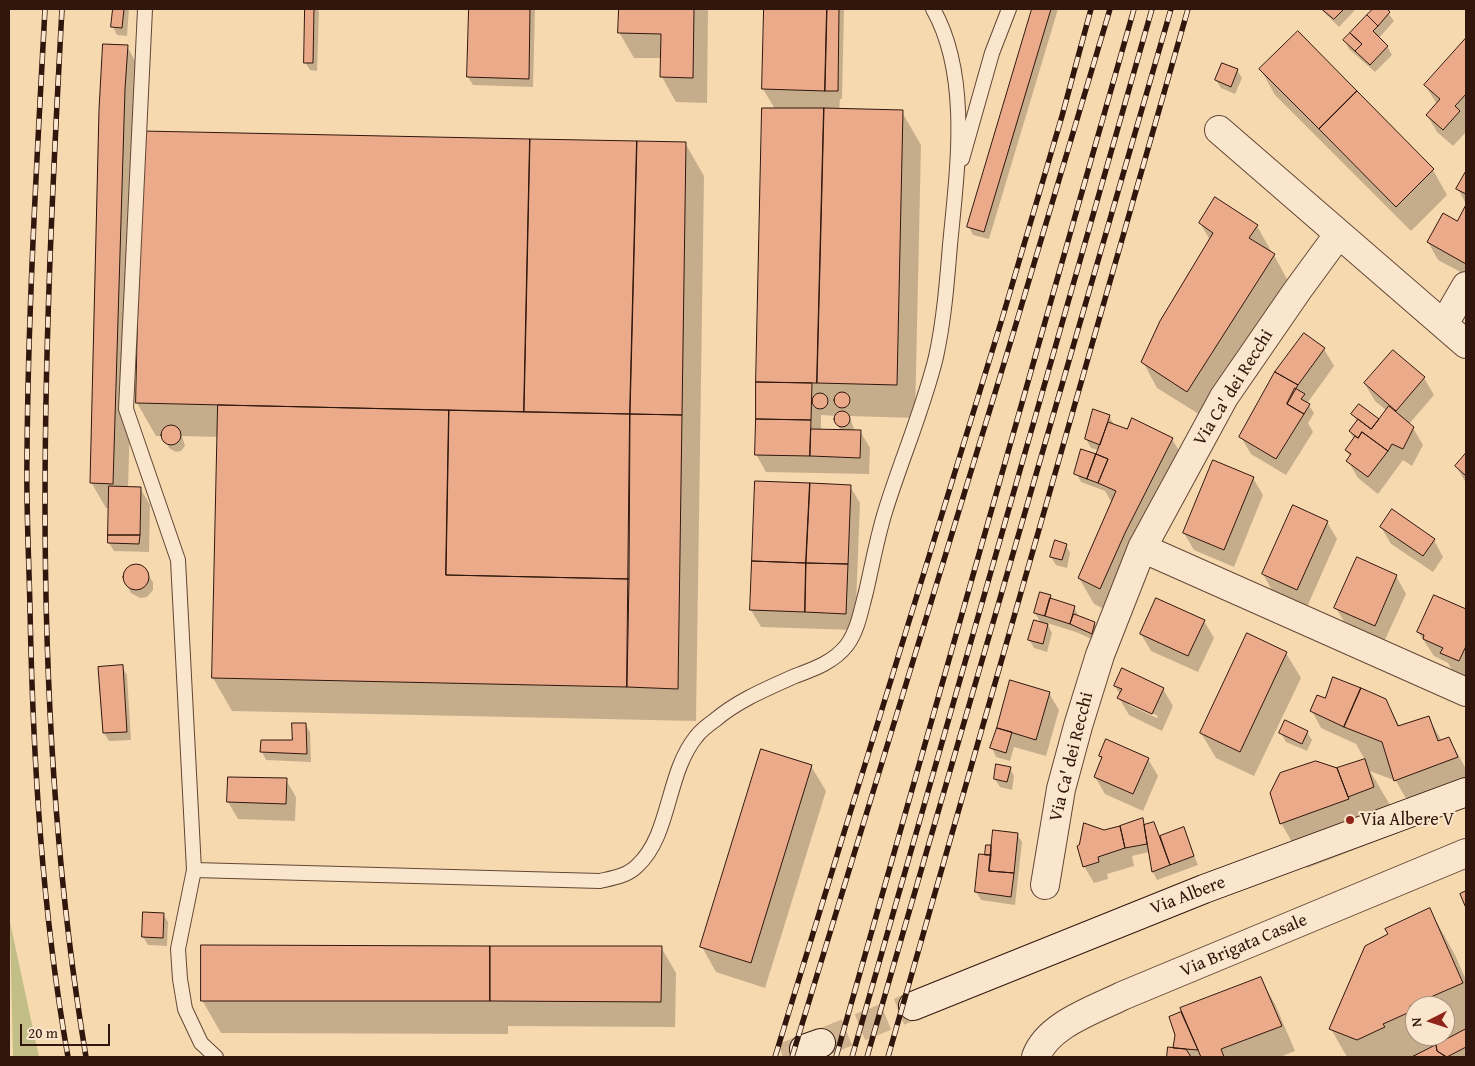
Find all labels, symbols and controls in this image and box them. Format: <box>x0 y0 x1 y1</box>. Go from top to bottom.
street label: Via Ca' dei Recchi <box>1190 326 1278 450</box>
street label: Via Ca' dei Recchi <box>1045 690 1099 824</box>
place label: Via Albere V <box>1360 809 1454 831</box>
marker: Via Albere V <box>1344 814 1356 826</box>
street label: Via Albere <box>1147 872 1229 920</box>
street label: Via Brigata Casale <box>1177 910 1311 982</box>
north arrow <box>1405 996 1455 1046</box>
scale bar <box>22 1014 112 1046</box>
text: N <box>1406 1017 1426 1028</box>
text: 20 m <box>28 1022 58 1043</box>

